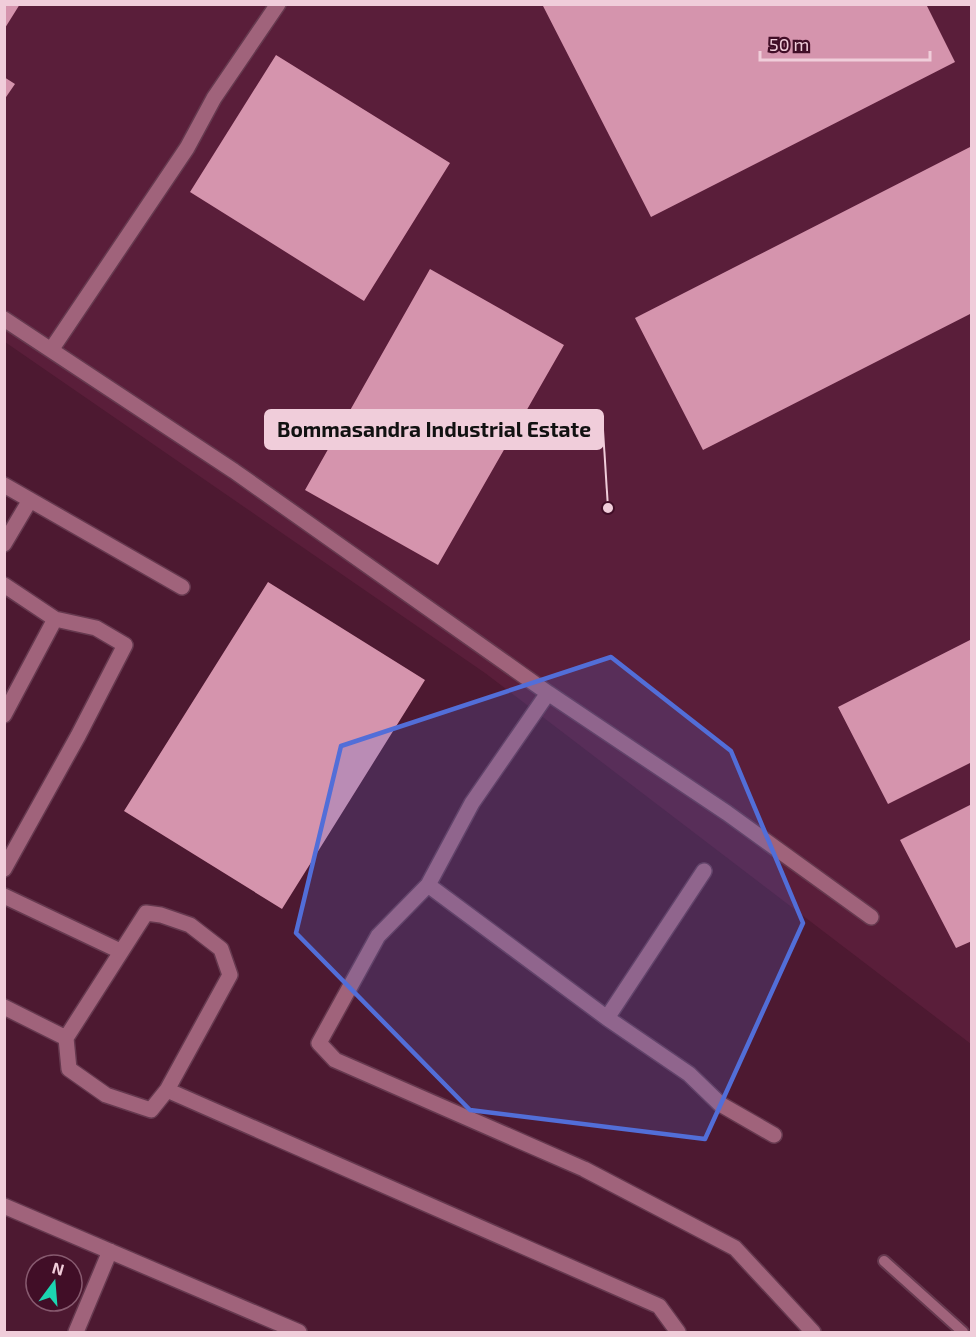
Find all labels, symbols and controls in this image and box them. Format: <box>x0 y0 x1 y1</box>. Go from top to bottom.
scale bar <box>760 24 930 62</box>
text: 50 m <box>769 33 809 55</box>
callout: Bommasandra Industrial Estate <box>265 410 603 449</box>
text: Bommasandra Industrial Estate <box>277 416 591 441</box>
north arrow <box>24 1253 84 1313</box>
text: N <box>50 1257 66 1279</box>

